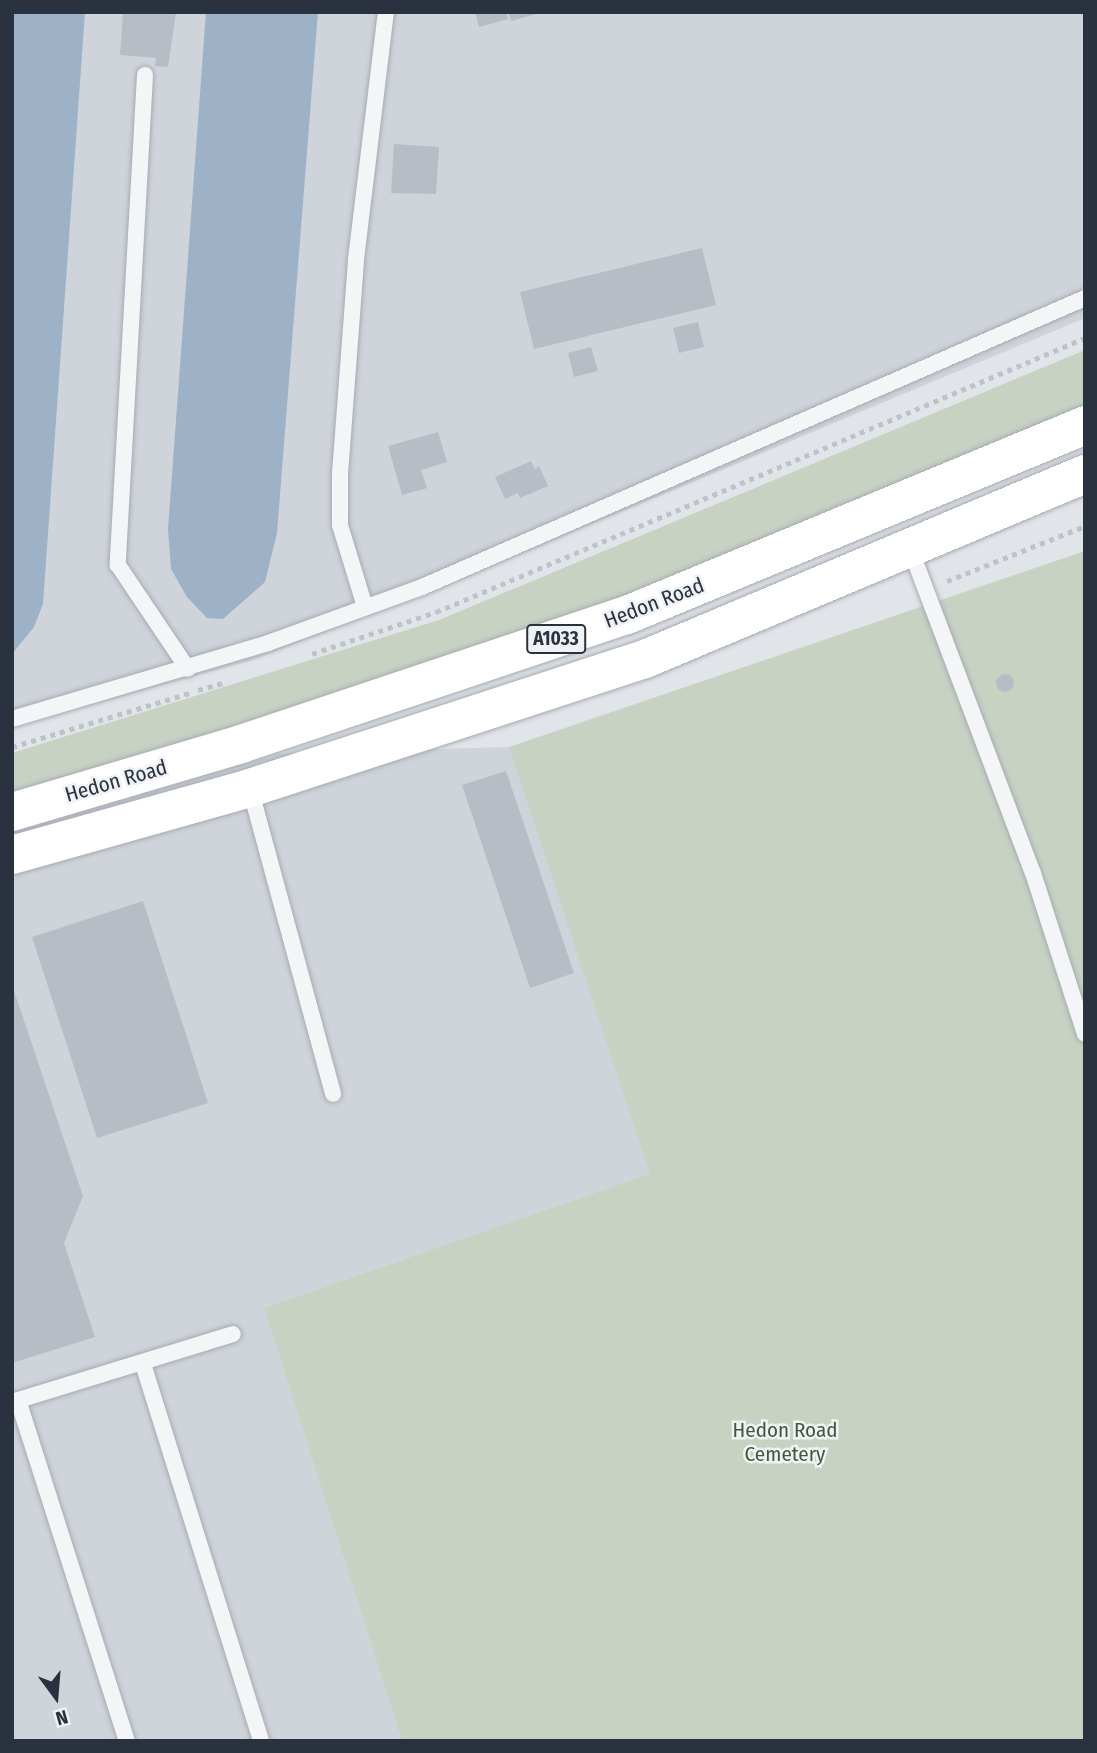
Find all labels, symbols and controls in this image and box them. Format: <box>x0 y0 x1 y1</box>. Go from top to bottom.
street label: Hedon Road <box>601 572 707 634</box>
road number: A1033 <box>524 624 588 654</box>
street label: Hedon Road <box>62 754 170 808</box>
park label: Hedon Road Cemetery <box>733 1417 837 1467</box>
north arrow <box>21 1662 91 1732</box>
text: N <box>53 1705 71 1730</box>

